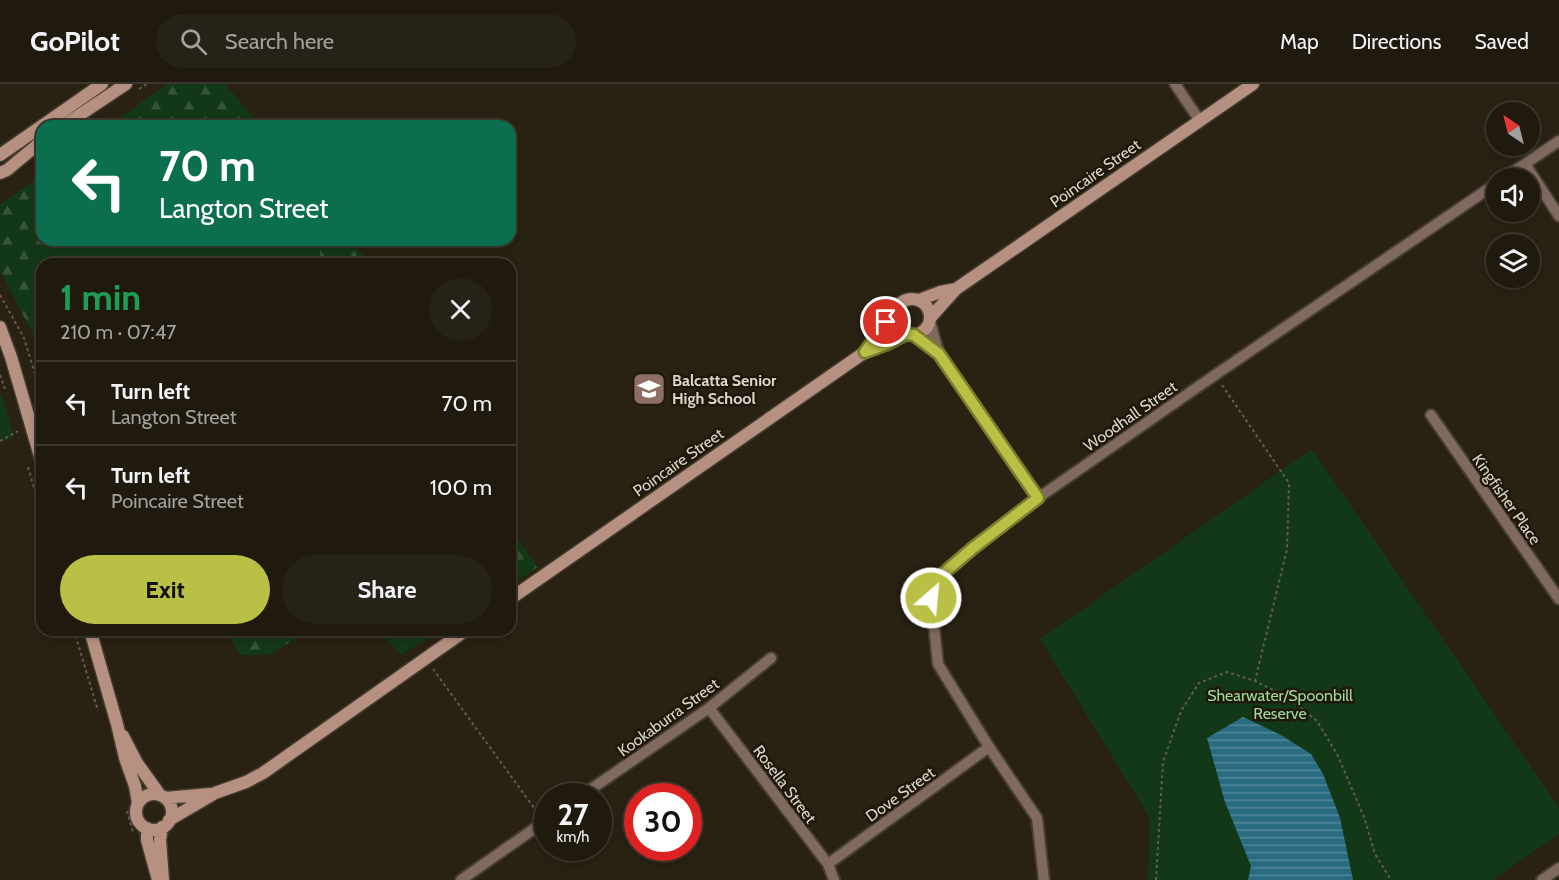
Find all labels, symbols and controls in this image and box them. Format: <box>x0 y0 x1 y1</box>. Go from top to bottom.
search box <box>156 14 576 68</box>
text: GoPilot <box>30 24 120 58</box>
icon: search <box>177 25 210 58</box>
text: Search here <box>225 28 334 55</box>
text: Map <box>1280 29 1319 54</box>
text: Directions <box>1352 29 1441 54</box>
text: Saved <box>1474 29 1529 54</box>
north arrow <box>1486 102 1540 156</box>
map controls <box>1486 102 1540 288</box>
street label: Poincaire Street <box>1046 135 1145 212</box>
text: 70 m <box>159 140 256 192</box>
icon: left <box>60 144 138 222</box>
button: sound <box>1486 168 1540 222</box>
text: Langton Street <box>159 192 328 225</box>
button: layers <box>1486 234 1540 288</box>
text: 1 min <box>60 275 141 319</box>
button: close <box>429 278 492 341</box>
pin <box>860 296 911 347</box>
icon: arrive <box>869 305 902 338</box>
text: 210 m · 07:47 <box>60 320 176 344</box>
school or university icon: Balcatta Senior High School <box>631 371 667 407</box>
place label: Balcatta Senior High School <box>672 371 777 408</box>
street label: Woodhall Street <box>1080 377 1181 456</box>
text: Turn left <box>111 378 190 405</box>
icon: left <box>60 387 93 420</box>
text: 70 m <box>442 390 492 417</box>
text: Langton Street <box>111 405 237 429</box>
street label: Poincaire Street <box>629 424 728 501</box>
street label: Kingfisher Place <box>1468 450 1545 548</box>
text: Turn left <box>111 462 190 489</box>
icon: left <box>60 471 93 504</box>
text: 100 m <box>430 474 492 501</box>
text: Poincaire Street <box>111 489 244 513</box>
button: Exit <box>60 555 270 624</box>
button: Share <box>282 555 492 624</box>
position arrow <box>899 566 963 630</box>
street label: Kookaburra Street <box>614 674 723 761</box>
park label: Shearwater/Spoonbill Reserve <box>1207 686 1353 723</box>
street label: Rosella Street <box>749 741 821 828</box>
street label: Dove Street <box>862 763 939 826</box>
speed limit sign: 30 <box>624 783 702 861</box>
text: 27 <box>557 796 589 833</box>
text: km/h <box>557 828 589 846</box>

